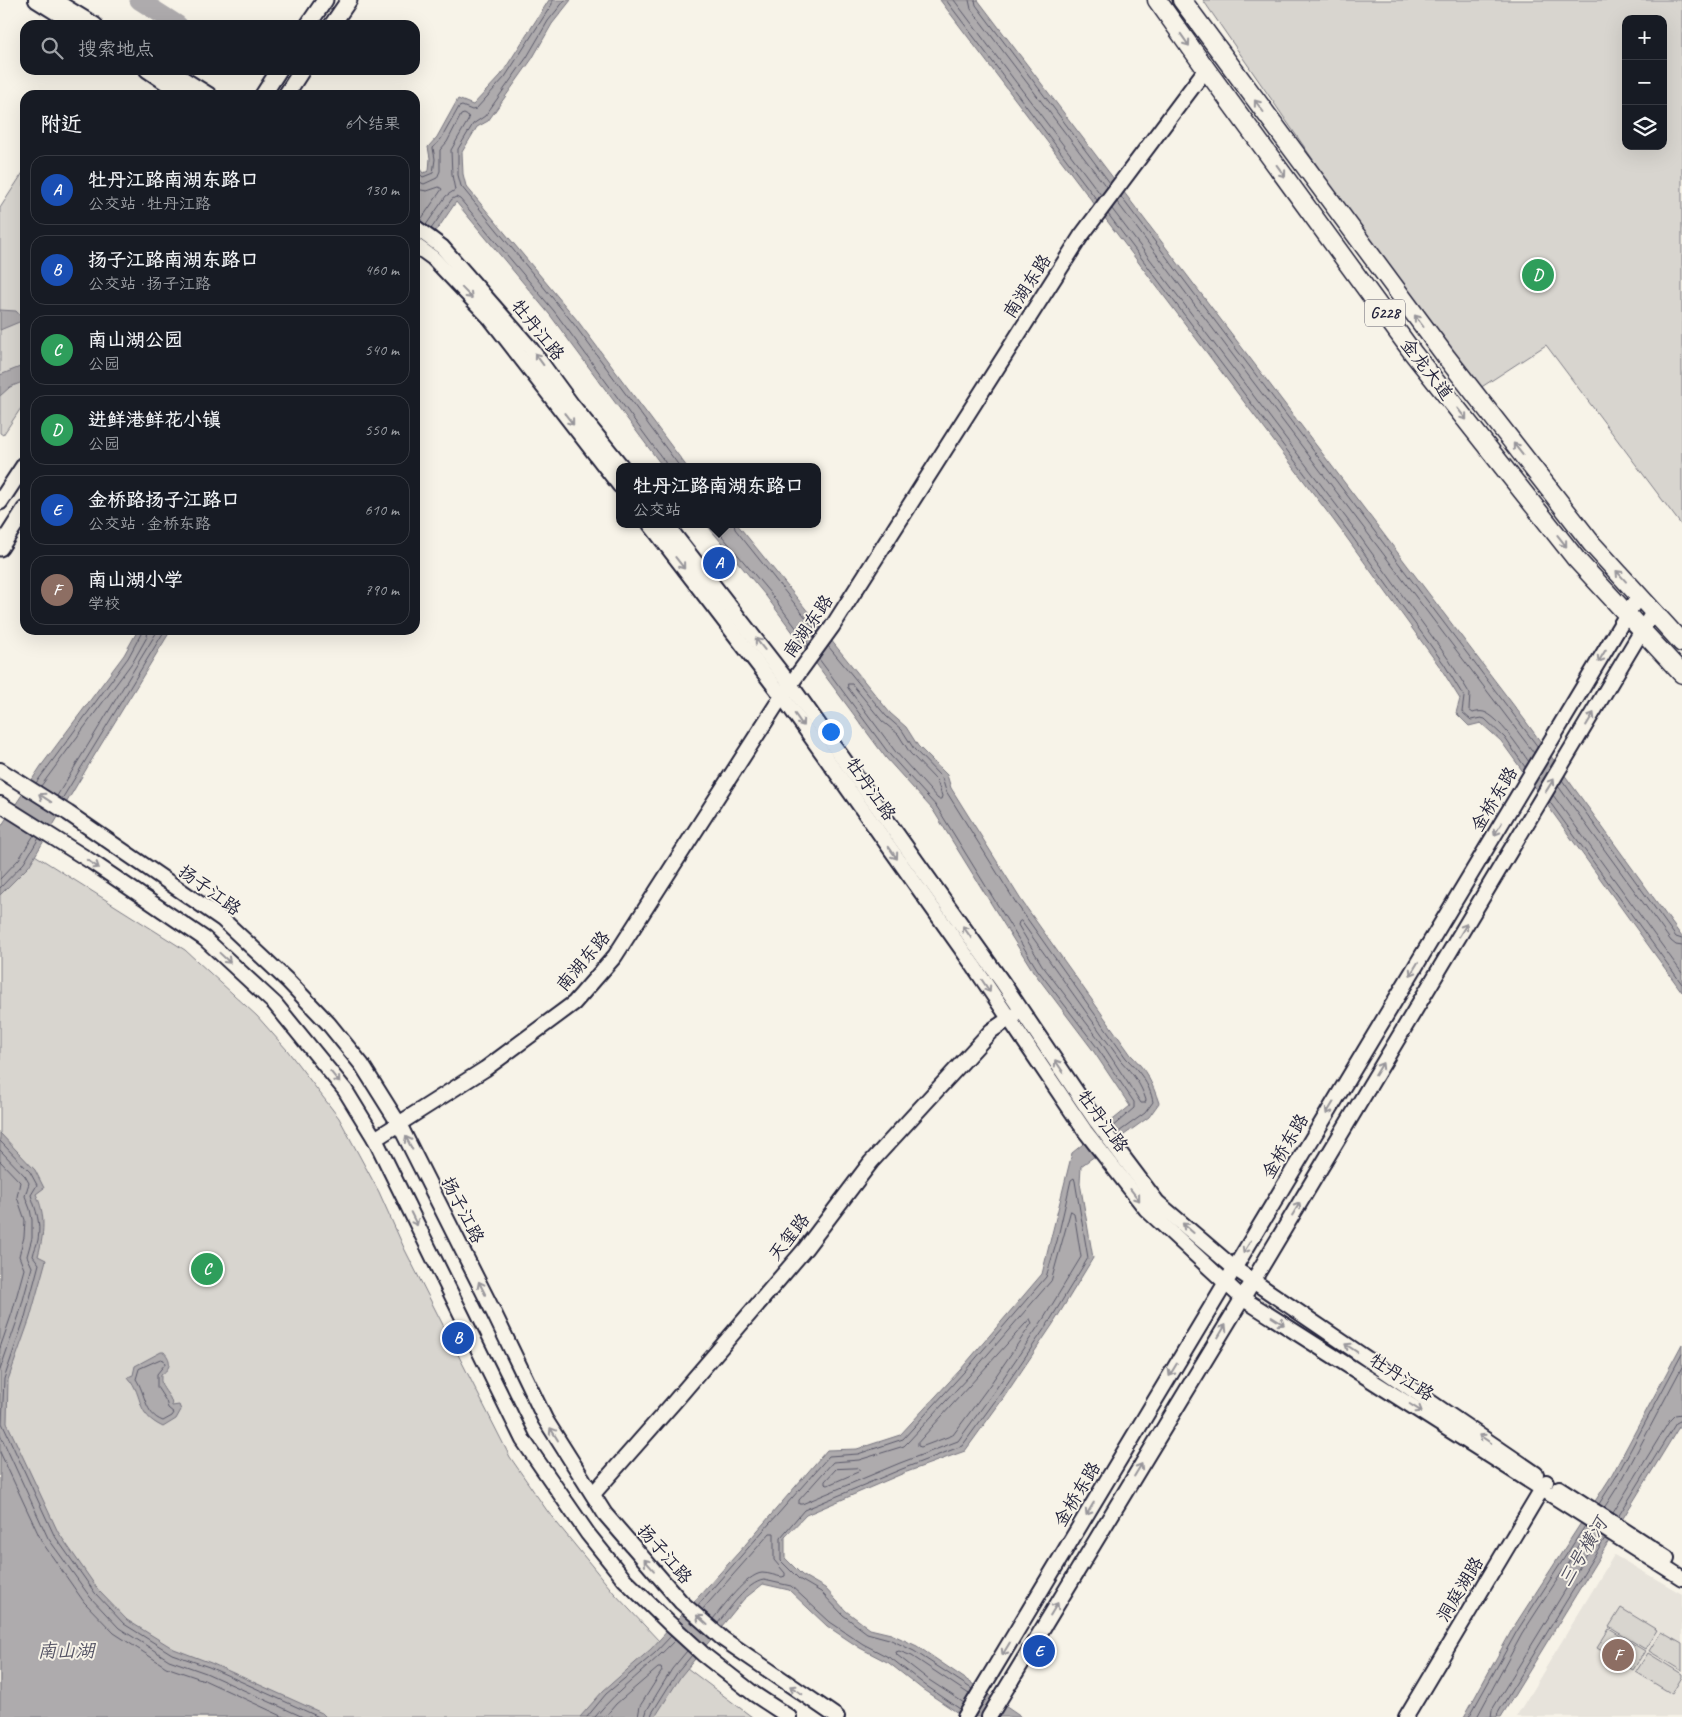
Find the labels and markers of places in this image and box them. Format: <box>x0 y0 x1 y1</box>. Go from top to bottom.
pin: D <box>1522 256 1554 294</box>
pin: A <box>703 544 735 582</box>
pin: C <box>191 1250 223 1288</box>
pin: B <box>442 1319 474 1357</box>
pin: E <box>1023 1632 1055 1670</box>
pin: F <box>1602 1636 1634 1674</box>

